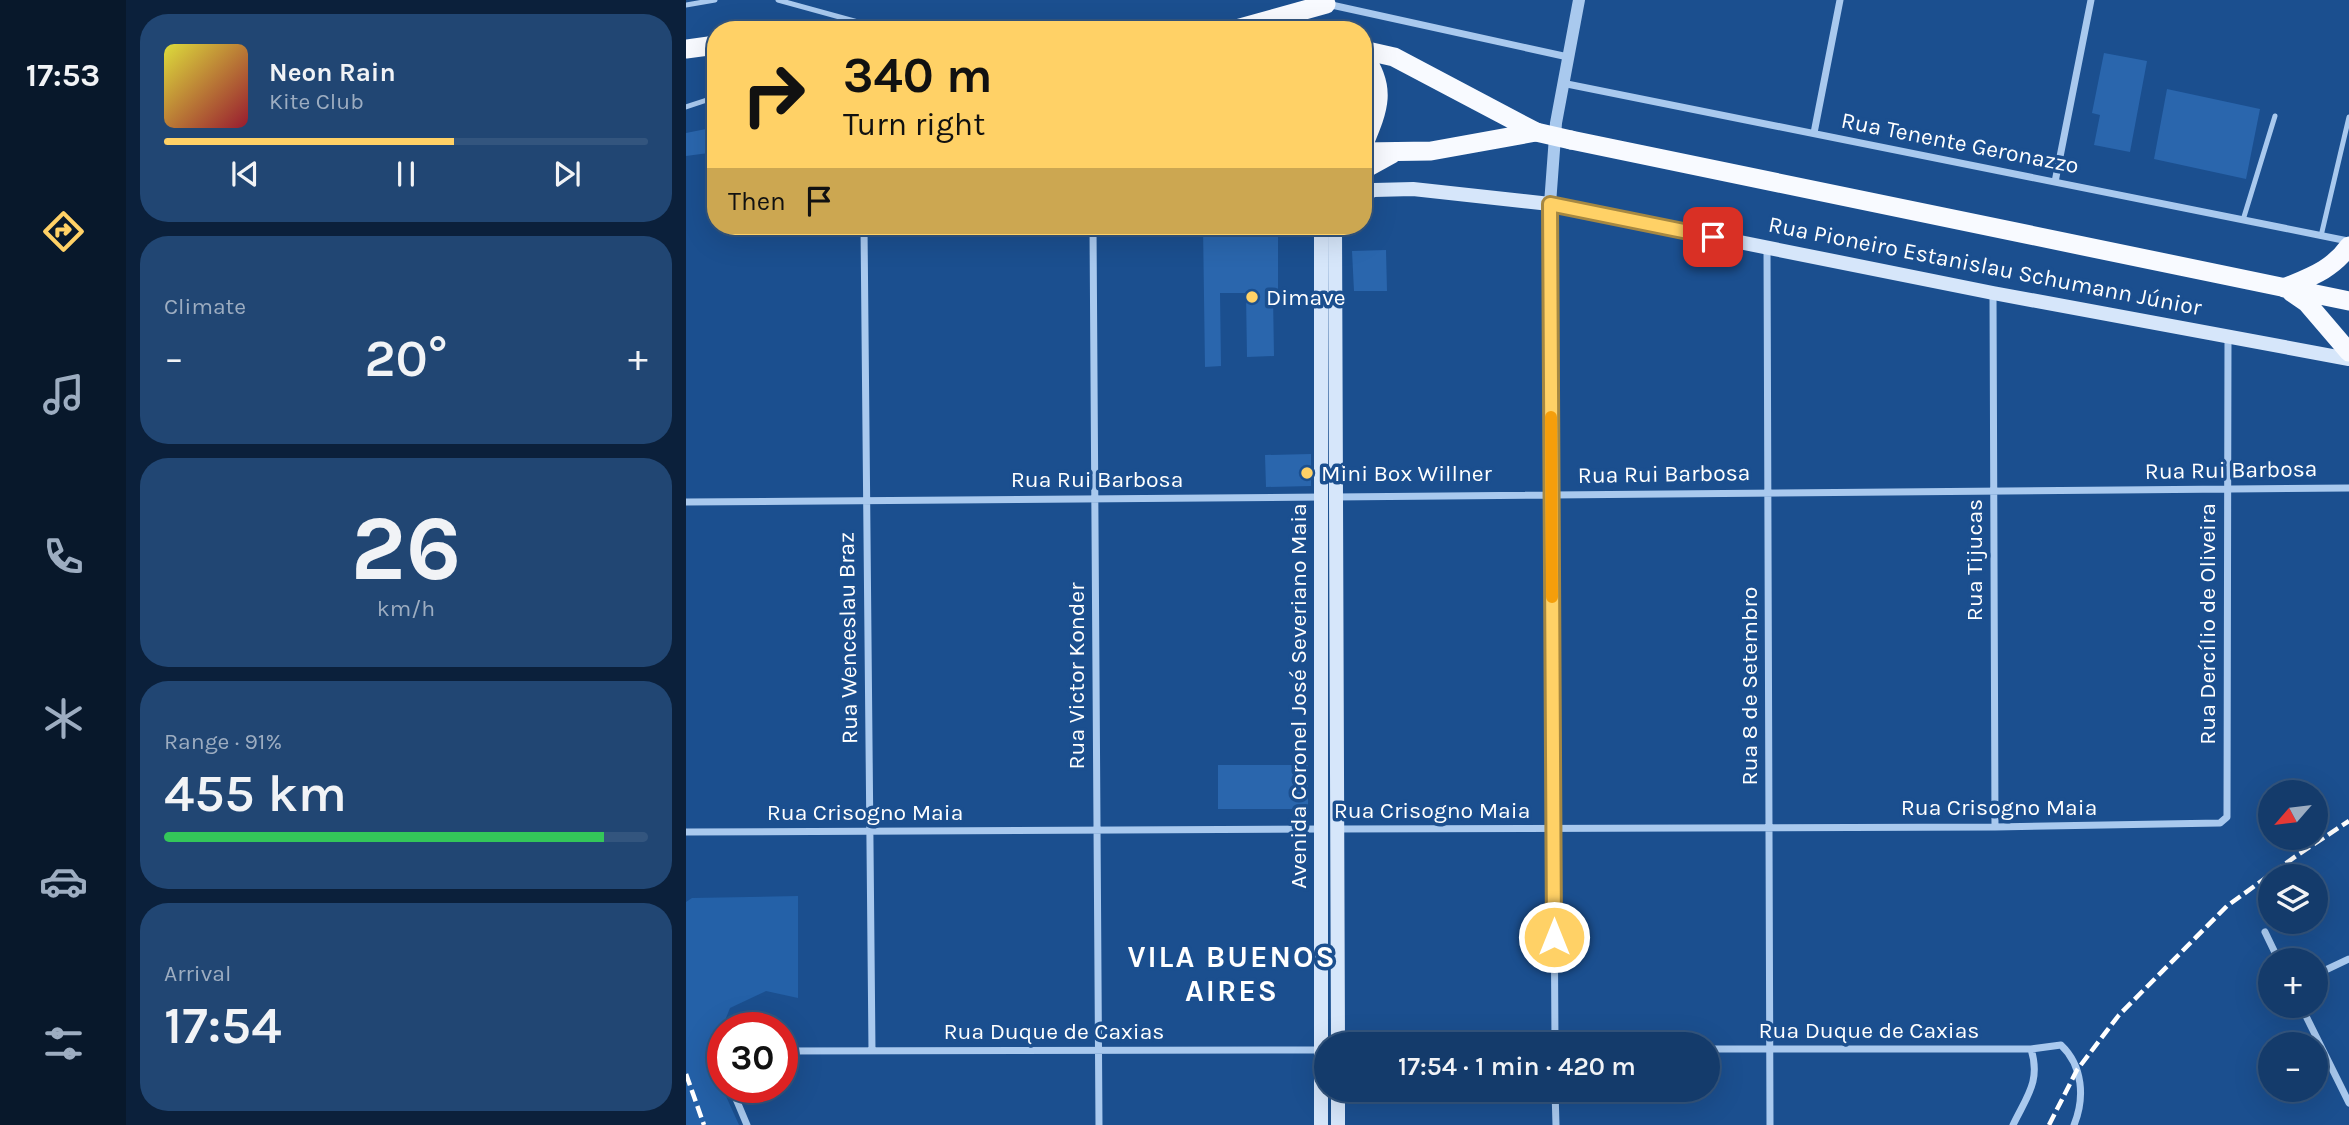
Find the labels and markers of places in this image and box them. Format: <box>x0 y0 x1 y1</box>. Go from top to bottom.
pin <box>1683 207 1743 267</box>
place label: Dimave <box>1266 284 1346 311</box>
marker: Dimave <box>1244 289 1260 305</box>
place label: Mini Box Willner <box>1321 460 1493 487</box>
marker: Mini Box Willner <box>1299 465 1315 481</box>

